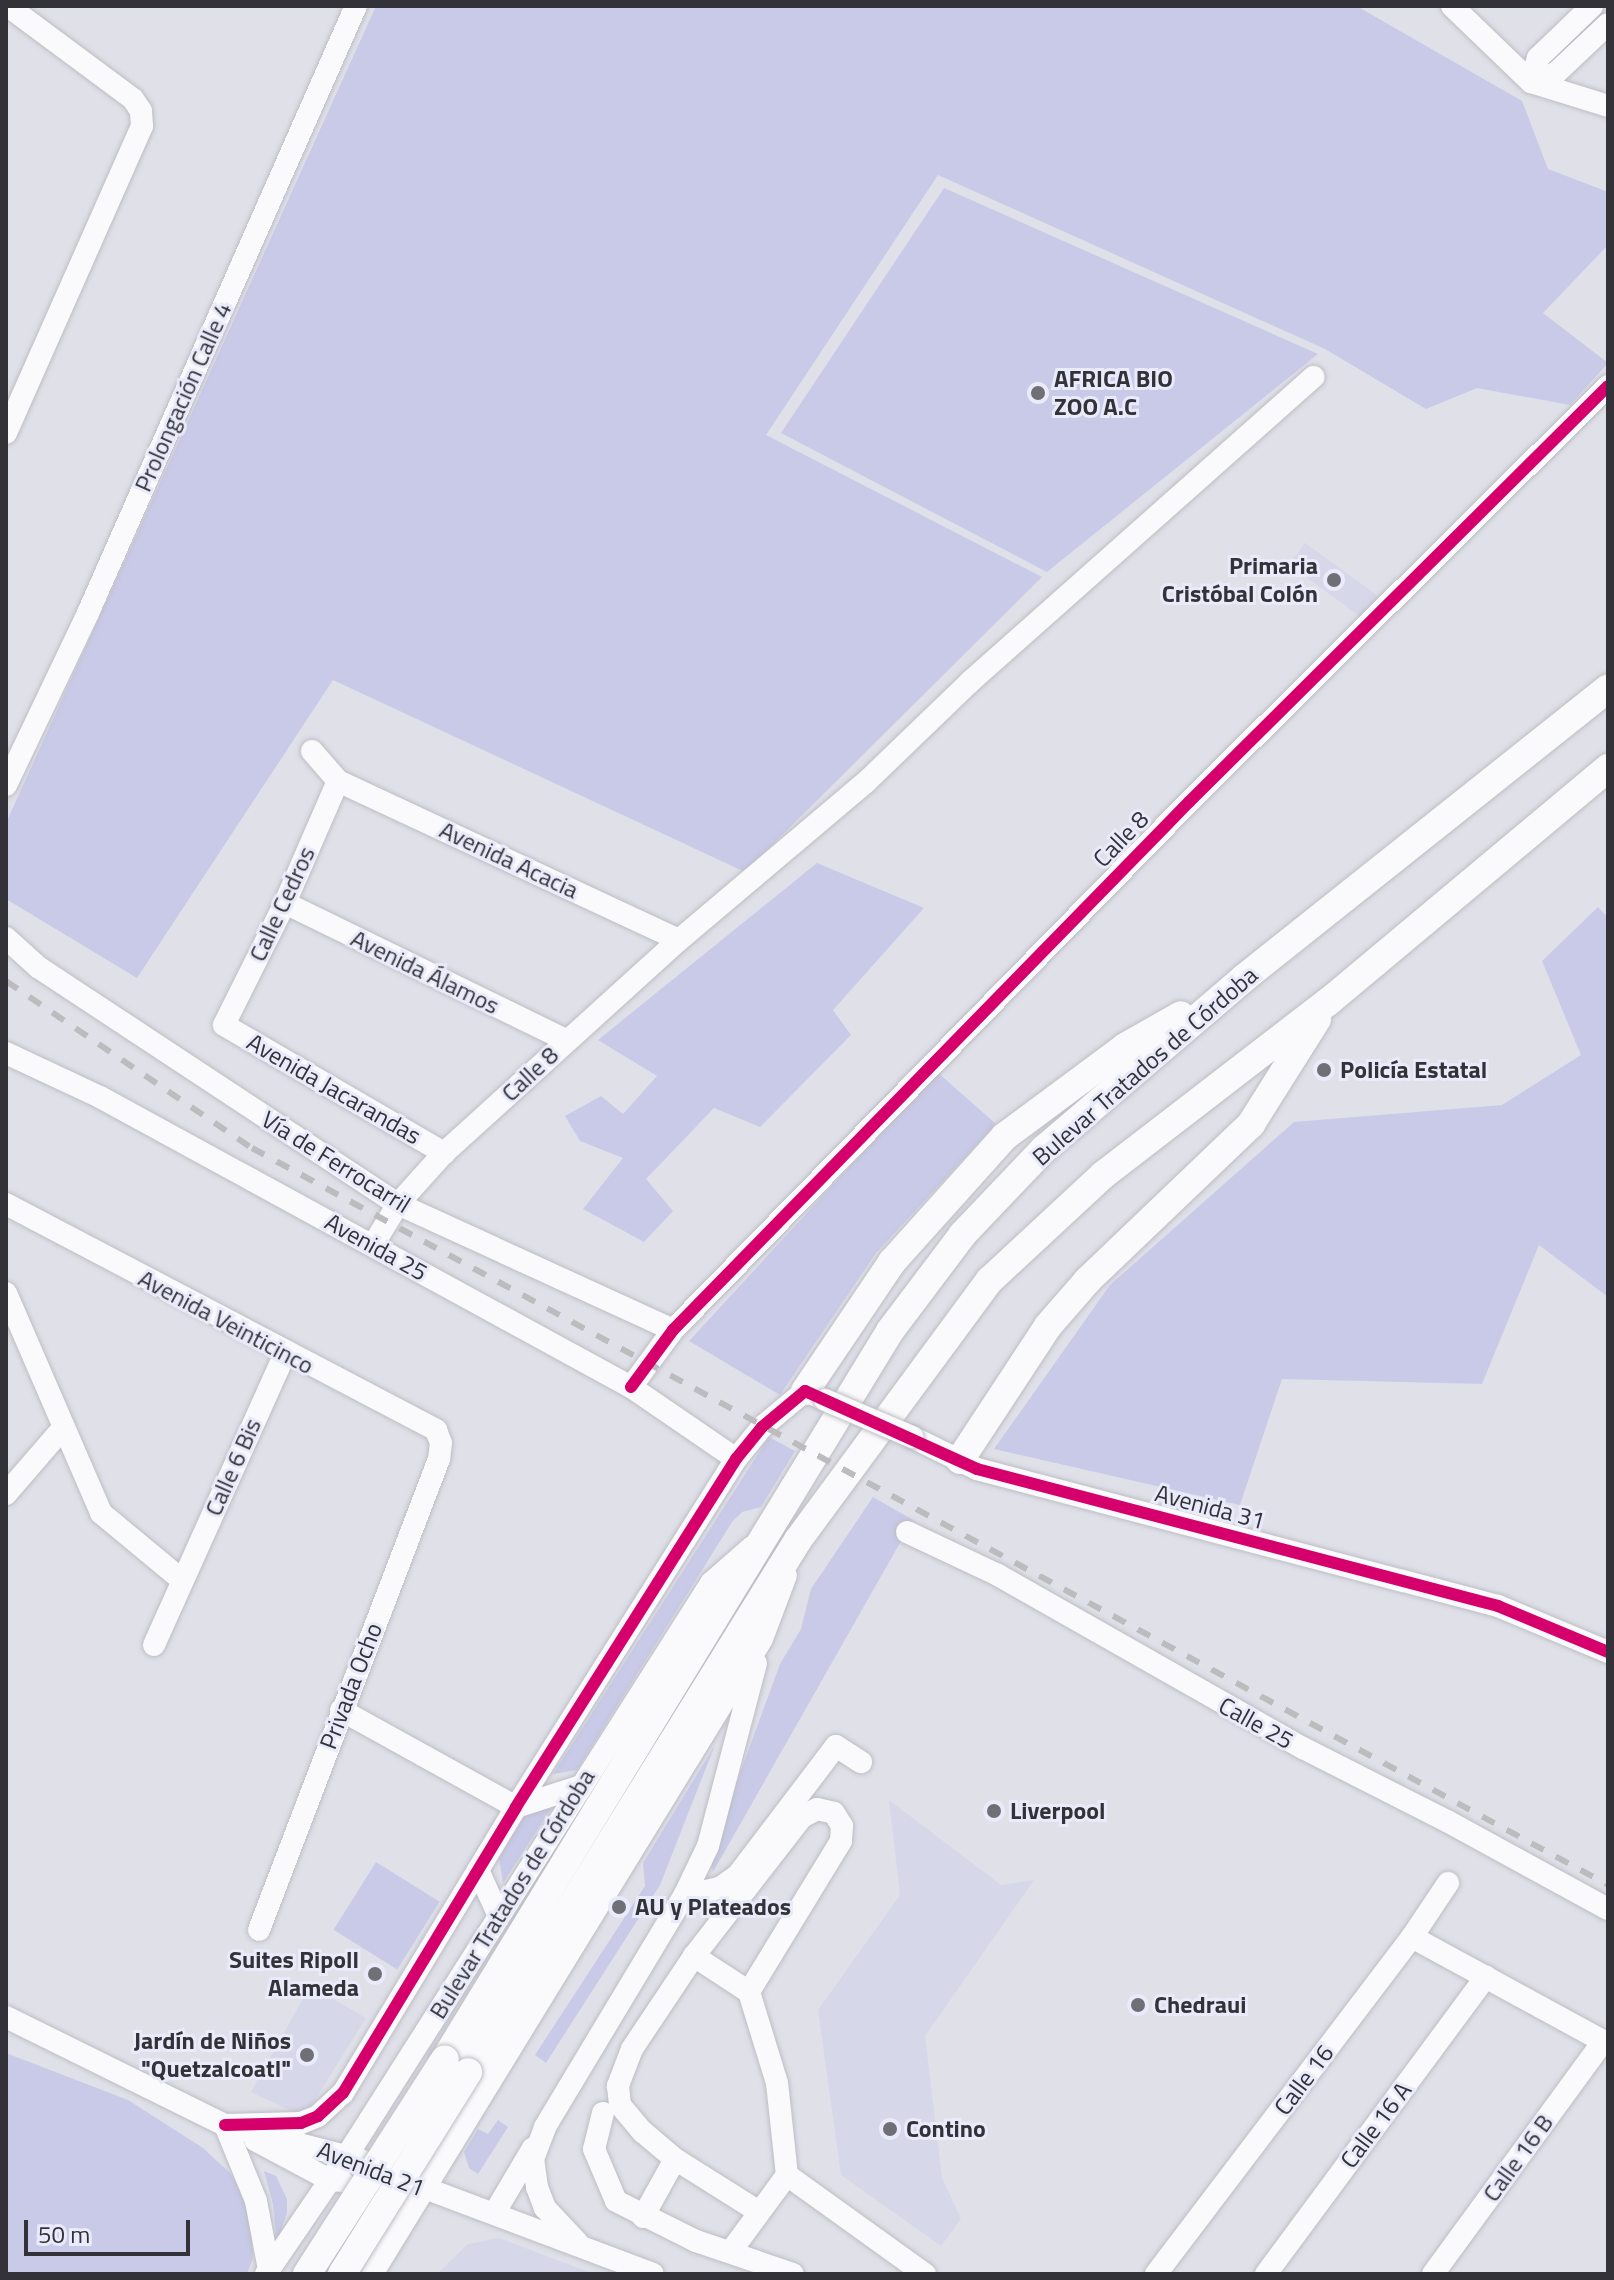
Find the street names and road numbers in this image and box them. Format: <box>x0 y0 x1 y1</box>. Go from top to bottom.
street label: Prolongación Calle 4 <box>128 298 238 496</box>
street label: Calle 8 <box>1087 805 1155 873</box>
street label: Avenida Acacia <box>435 815 583 905</box>
street label: Calle Cedros <box>243 842 321 966</box>
street label: Avenida Álamos <box>346 924 504 1020</box>
street label: Bulevar Tratados de Córdoba <box>1027 960 1263 1172</box>
street label: Avenida Jacarandas <box>242 1028 426 1150</box>
street label: Calle 8 <box>496 1041 564 1107</box>
street label: Vía de Ferrocarril <box>256 1105 416 1219</box>
street label: Avenida 25 <box>320 1207 432 1287</box>
street label: Avenida Veinticinco <box>134 1264 318 1380</box>
street label: Calle 6 Bis <box>199 1414 267 1520</box>
street label: Avenida 31 <box>1152 1479 1268 1535</box>
street label: Privada Ocho <box>314 1619 388 1753</box>
street label: Calle 25 <box>1214 1691 1298 1755</box>
street label: Bulevar Tratados de Córdoba <box>423 1764 601 2024</box>
street label: Calle 16 <box>1268 2039 1340 2121</box>
street label: Calle 16 A <box>1334 2076 1418 2174</box>
street label: Calle 16 B <box>1477 2109 1559 2207</box>
street label: Avenida 21 <box>313 2135 429 2203</box>

